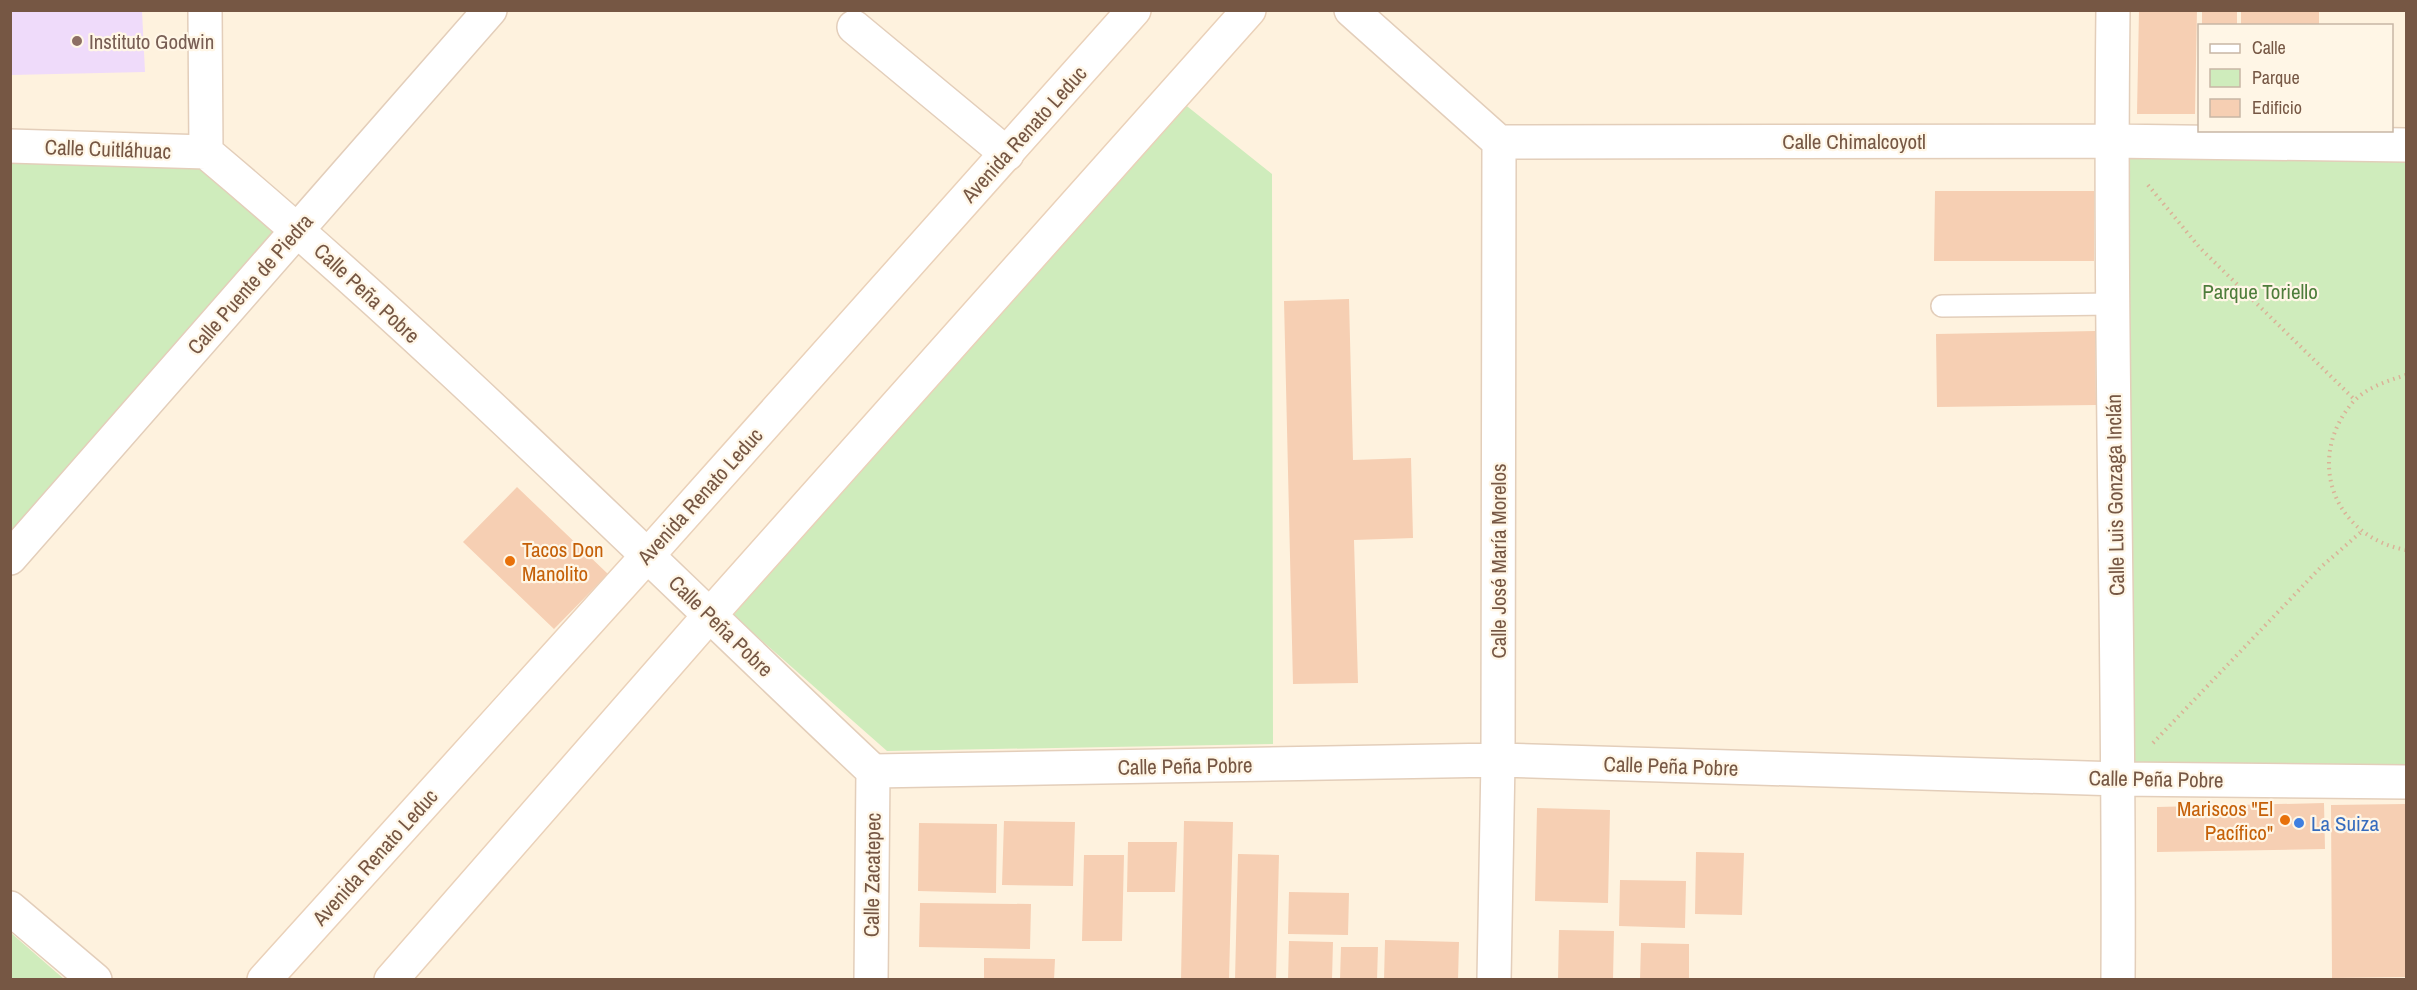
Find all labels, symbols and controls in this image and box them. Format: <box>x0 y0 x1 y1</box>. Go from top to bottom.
legend <box>2198 24 2393 132</box>
place label: Instituto Godwin <box>89 27 214 56</box>
marker: Instituto Godwin <box>70 34 84 48</box>
text: Calle <box>2252 35 2286 60</box>
street label: Avenida Renato Leduc <box>954 59 1093 209</box>
text: Parque <box>2252 65 2300 90</box>
text: Edificio <box>2252 95 2302 120</box>
street label: Calle Chimalcoyotl <box>1782 127 1926 156</box>
street label: Calle Cuitláhuac <box>44 132 172 166</box>
street label: Calle Puente de Piedra <box>181 207 320 361</box>
street label: Calle Peña Pobre <box>308 236 426 350</box>
park label: Parque Toriello <box>2202 277 2318 306</box>
street label: Calle Luis Gonzaga Inclán <box>2099 394 2131 596</box>
street label: Avenida Renato Leduc <box>630 421 769 571</box>
street label: Calle José María Morelos <box>1484 463 1513 659</box>
place label: Tacos Don Manolito <box>522 535 604 588</box>
marker: Tacos Don Manolito <box>503 554 517 568</box>
street label: Calle Peña Pobre <box>662 569 780 683</box>
street label: Calle Peña Pobre <box>1603 749 1739 783</box>
street label: Calle Peña Pobre <box>1117 750 1253 782</box>
street label: Calle Peña Pobre <box>2088 763 2224 795</box>
street label: Avenida Renato Leduc <box>305 782 444 932</box>
place label: Mariscos "El Pacífico" <box>2177 794 2273 847</box>
place label: La Suiza <box>2311 809 2379 838</box>
street label: Calle Zacatepec <box>856 813 888 937</box>
marker: Mariscos "El Pacífico" <box>2278 813 2292 827</box>
marker: La Suiza <box>2292 816 2306 830</box>

